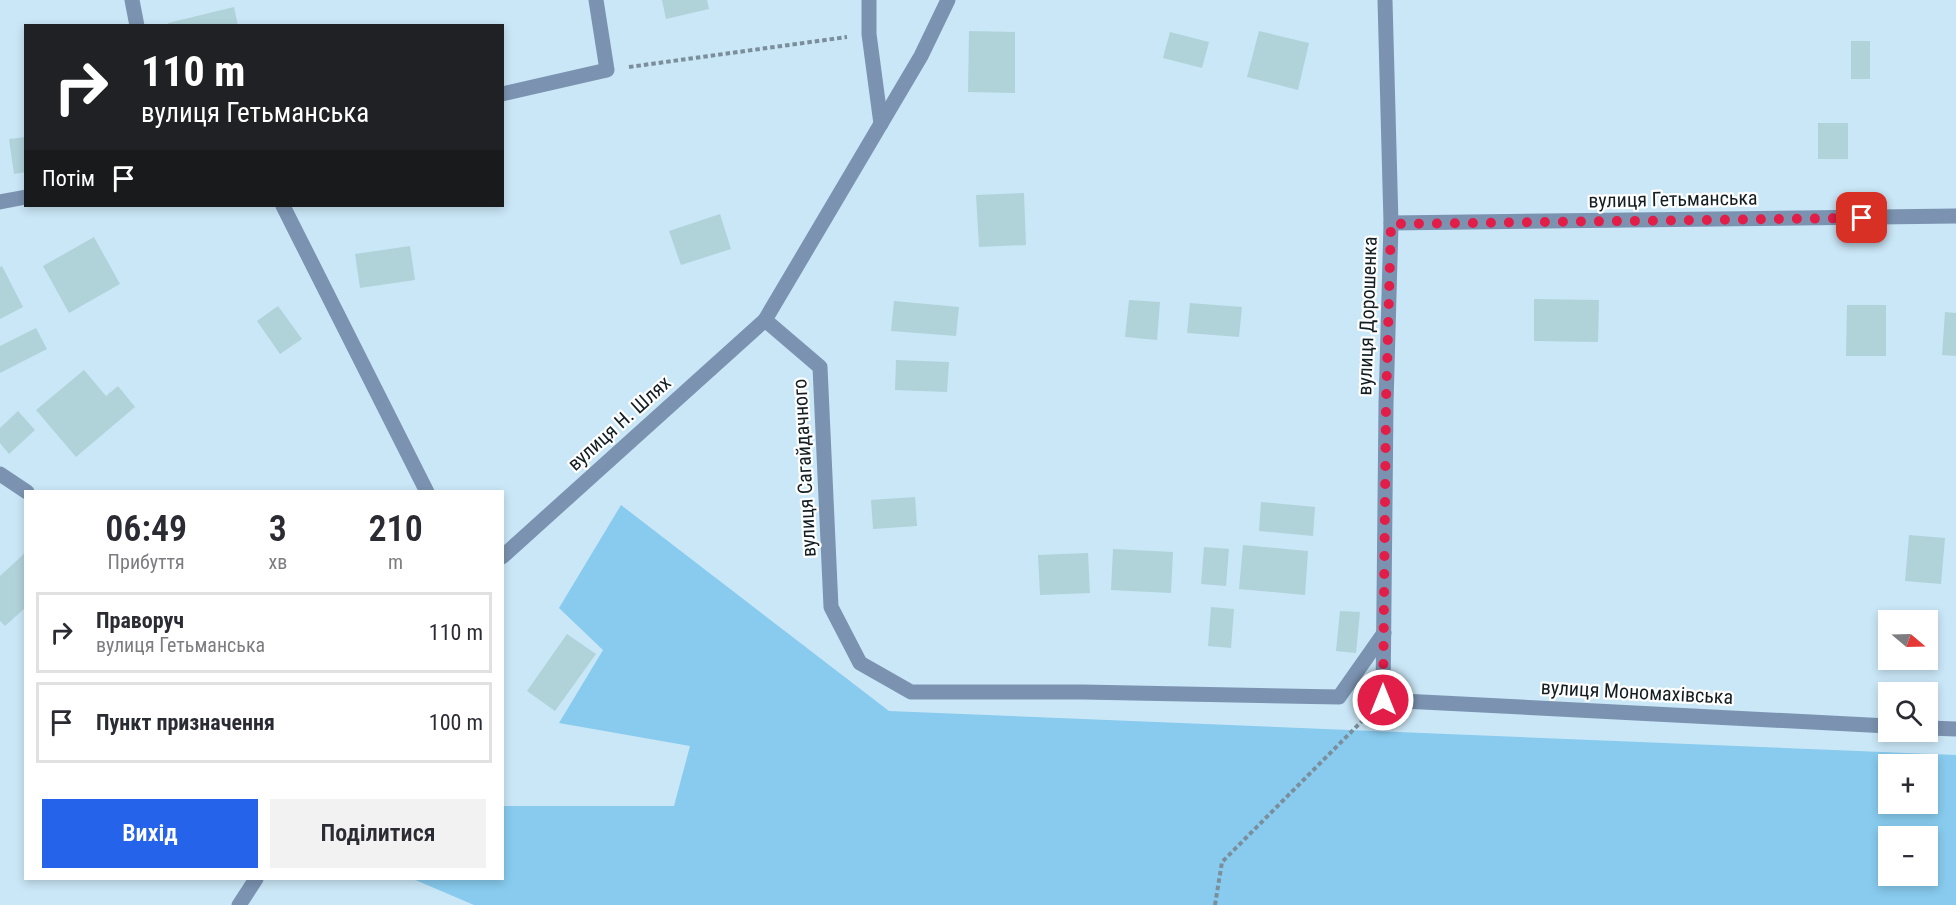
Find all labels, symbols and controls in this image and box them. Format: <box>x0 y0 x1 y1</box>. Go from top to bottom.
text: 110 m <box>141 47 246 96</box>
icon: right <box>42 48 120 126</box>
text: вулиця Гетьманська <box>141 97 369 129</box>
icon: arrive <box>107 162 140 195</box>
text: Потім <box>42 166 95 191</box>
street label: вулиця Гетьманська <box>1588 186 1758 212</box>
pin <box>1836 192 1887 243</box>
icon: arrive <box>1845 201 1878 234</box>
street label: вулиця Дорошенка <box>1352 236 1382 396</box>
street label: вулиця Н. Шлях <box>562 370 676 476</box>
street label: вулиця Сагайдачного <box>787 378 821 558</box>
text: 06:49 <box>105 508 187 550</box>
text: 3 <box>269 508 287 550</box>
text: 210 <box>368 508 423 550</box>
text: Прибуття <box>108 550 185 574</box>
text: хв <box>268 550 287 574</box>
text: m <box>388 550 403 574</box>
text: Праворуч <box>96 608 184 633</box>
north arrow <box>1878 610 1938 670</box>
map controls <box>1878 610 1938 886</box>
icon: right <box>45 616 78 649</box>
text: 110 m <box>429 620 483 645</box>
text: вулиця Гетьманська <box>96 633 265 657</box>
position arrow <box>1351 668 1415 732</box>
street label: вулиця Мономахівська <box>1540 675 1734 709</box>
button: search <box>1878 682 1938 742</box>
icon: arrive <box>45 706 78 739</box>
text: Пункт призначення <box>96 710 275 735</box>
text: 100 m <box>429 710 483 735</box>
button: + <box>1878 754 1938 814</box>
button: Вихід <box>42 799 258 868</box>
button: Поділитися <box>270 799 486 868</box>
button: − <box>1878 826 1938 886</box>

